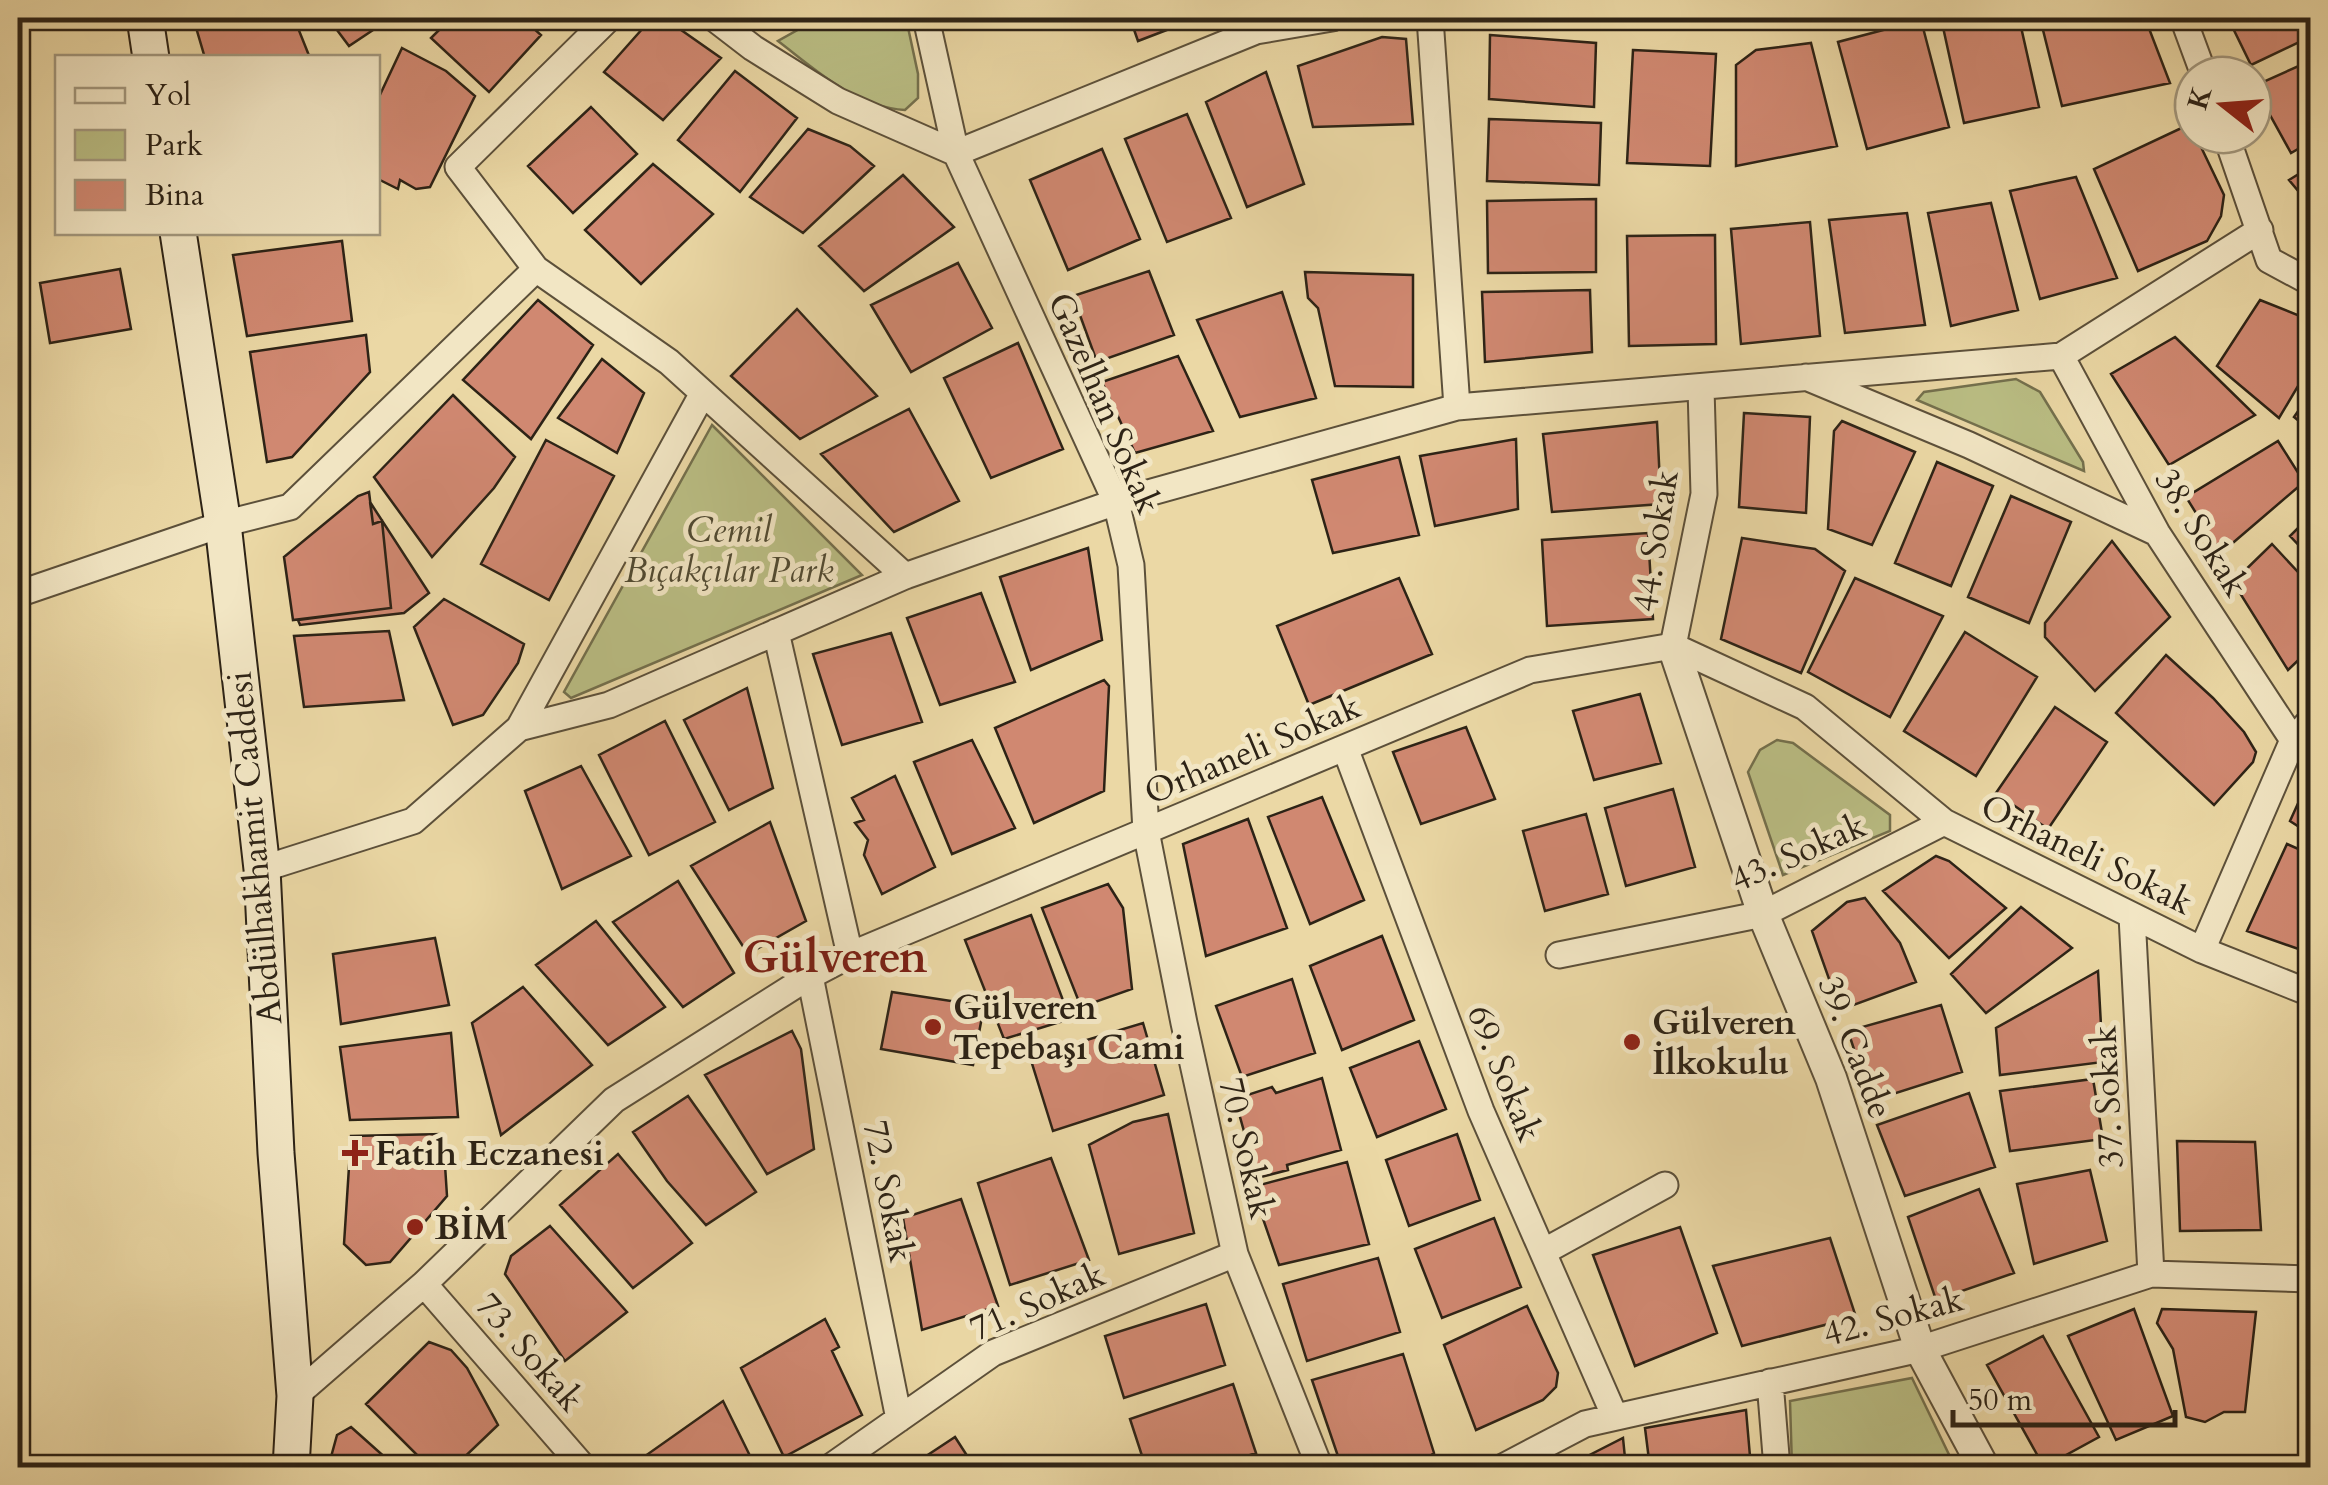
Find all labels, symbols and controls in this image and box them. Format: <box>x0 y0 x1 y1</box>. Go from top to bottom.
legend <box>55 55 380 235</box>
north arrow <box>2173 55 2273 155</box>
text: Yol <box>145 75 192 116</box>
text: K <box>2179 81 2222 114</box>
text: Park <box>145 125 203 166</box>
text: Bina <box>145 175 204 216</box>
street label: Gazelhan Sokak <box>1036 285 1172 522</box>
street label: 38. Sokak <box>2143 459 2260 606</box>
street label: 44. Sokak <box>1621 466 1691 616</box>
park label: Cemil Bıçakçılar Park <box>624 507 834 595</box>
street label: Abdülhakhamit Caddesi <box>216 669 294 1026</box>
street label: Orhaneli Sokak <box>1137 683 1368 817</box>
street label: Orhaneli Sokak <box>1973 783 2201 927</box>
street label: 43. Sokak <box>1723 802 1874 904</box>
district label: Gülveren <box>742 927 928 988</box>
street label: 39. Cadde <box>1806 969 1904 1126</box>
place label: Gülveren Tepebaşı Cami <box>953 984 1185 1072</box>
street label: 69. Sokak <box>1455 998 1553 1149</box>
place label: Gülveren İlkokulu <box>1652 999 1796 1087</box>
marker: Gülveren Tepebaşı Cami <box>922 1016 944 1038</box>
street label: 37. Sokak <box>2080 1024 2136 1170</box>
marker: Gülveren İlkokulu <box>1621 1031 1643 1053</box>
street label: 70. Sokak <box>1207 1073 1286 1224</box>
street label: 72. Sokak <box>851 1116 925 1266</box>
place label: Fatih Eczanesi <box>375 1130 604 1178</box>
marker: Fatih Eczanesi <box>344 1142 366 1164</box>
place label: BİM <box>435 1204 508 1252</box>
marker: BİM <box>404 1216 426 1238</box>
street label: 71. Sokak <box>962 1251 1113 1353</box>
street label: 42. Sokak <box>1818 1275 1969 1359</box>
street label: 73. Sokak <box>464 1283 594 1423</box>
scale bar <box>1953 1365 2176 1427</box>
text: 50 m <box>1968 1380 2033 1421</box>

